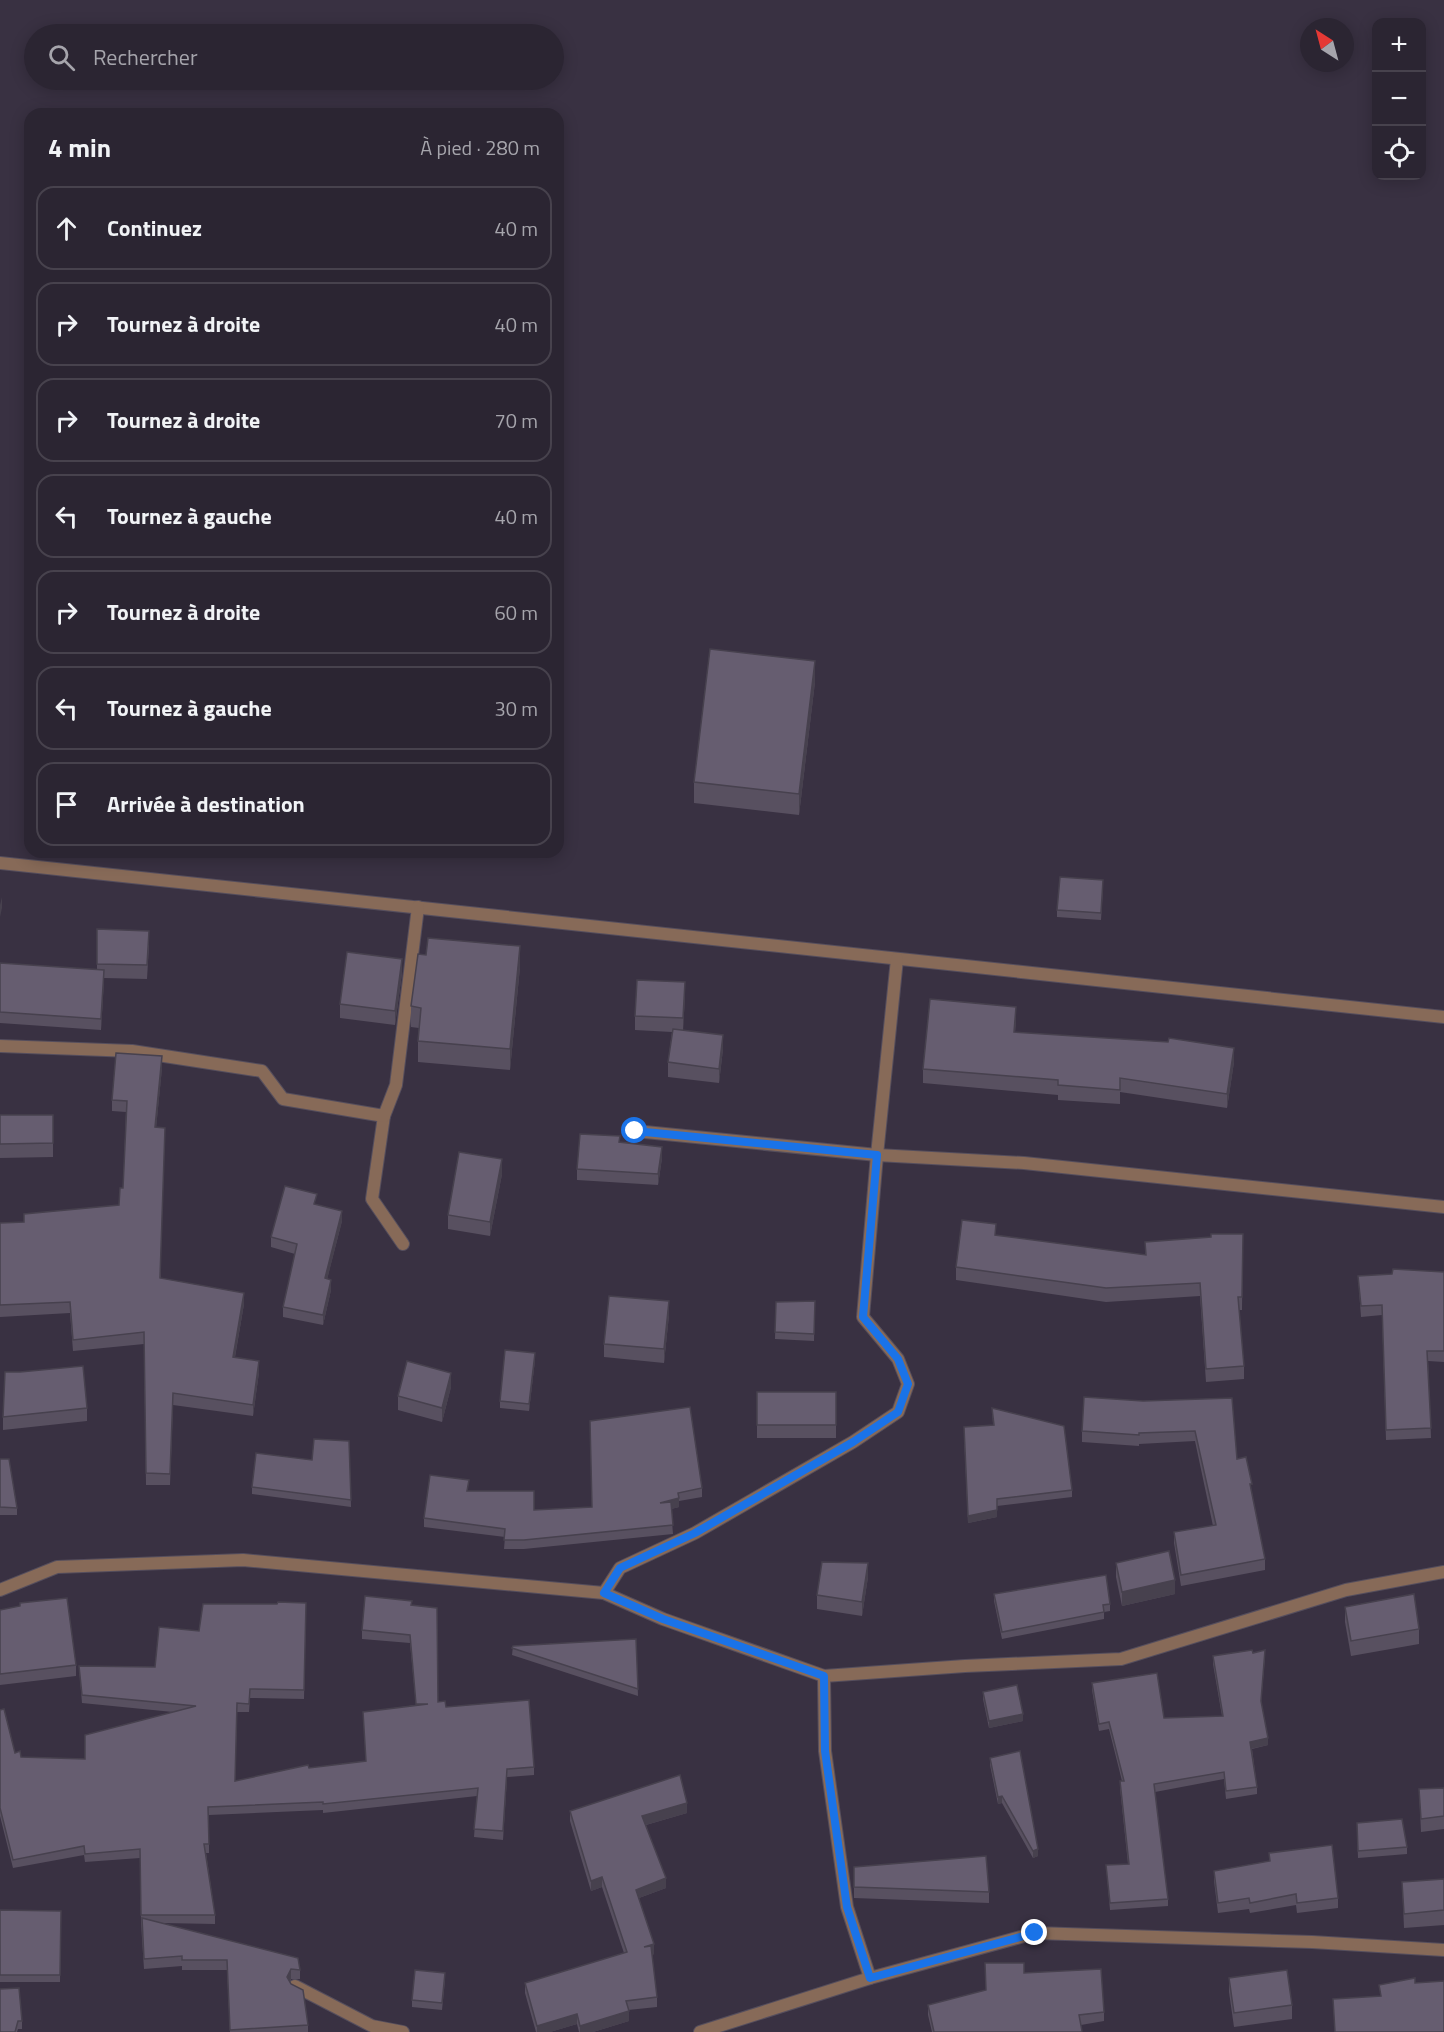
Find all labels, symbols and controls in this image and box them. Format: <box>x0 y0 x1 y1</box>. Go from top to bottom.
north arrow <box>1300 18 1354 72</box>
map controls <box>1372 18 1426 180</box>
button: + <box>1372 18 1426 72</box>
search box <box>24 24 564 90</box>
text: Rechercher <box>93 40 198 74</box>
icon: search <box>45 41 78 74</box>
button: − <box>1372 72 1426 126</box>
button: locate <box>1372 126 1426 180</box>
text: 4 min <box>48 128 111 167</box>
text: À pied · 280 m <box>420 132 540 163</box>
text: Continuez <box>107 211 202 245</box>
icon: ahead <box>50 212 83 245</box>
text: 40 m <box>494 213 538 244</box>
text: Tournez à droite <box>107 307 260 341</box>
icon: right <box>50 308 83 341</box>
text: 40 m <box>494 309 538 340</box>
text: Tournez à droite <box>107 403 260 437</box>
icon: right <box>50 404 83 437</box>
text: 70 m <box>494 405 538 436</box>
text: Tournez à gauche <box>107 499 272 533</box>
icon: left <box>50 500 83 533</box>
text: 40 m <box>494 501 538 532</box>
text: Tournez à droite <box>107 595 260 629</box>
icon: right <box>50 596 83 629</box>
text: 60 m <box>494 597 538 628</box>
text: Tournez à gauche <box>107 691 272 725</box>
icon: left <box>50 692 83 725</box>
text: 30 m <box>494 693 538 724</box>
text: Arrivée à destination <box>107 787 305 821</box>
icon: arrive <box>50 788 83 821</box>
route start <box>621 1117 647 1143</box>
route end <box>1021 1919 1047 1945</box>

